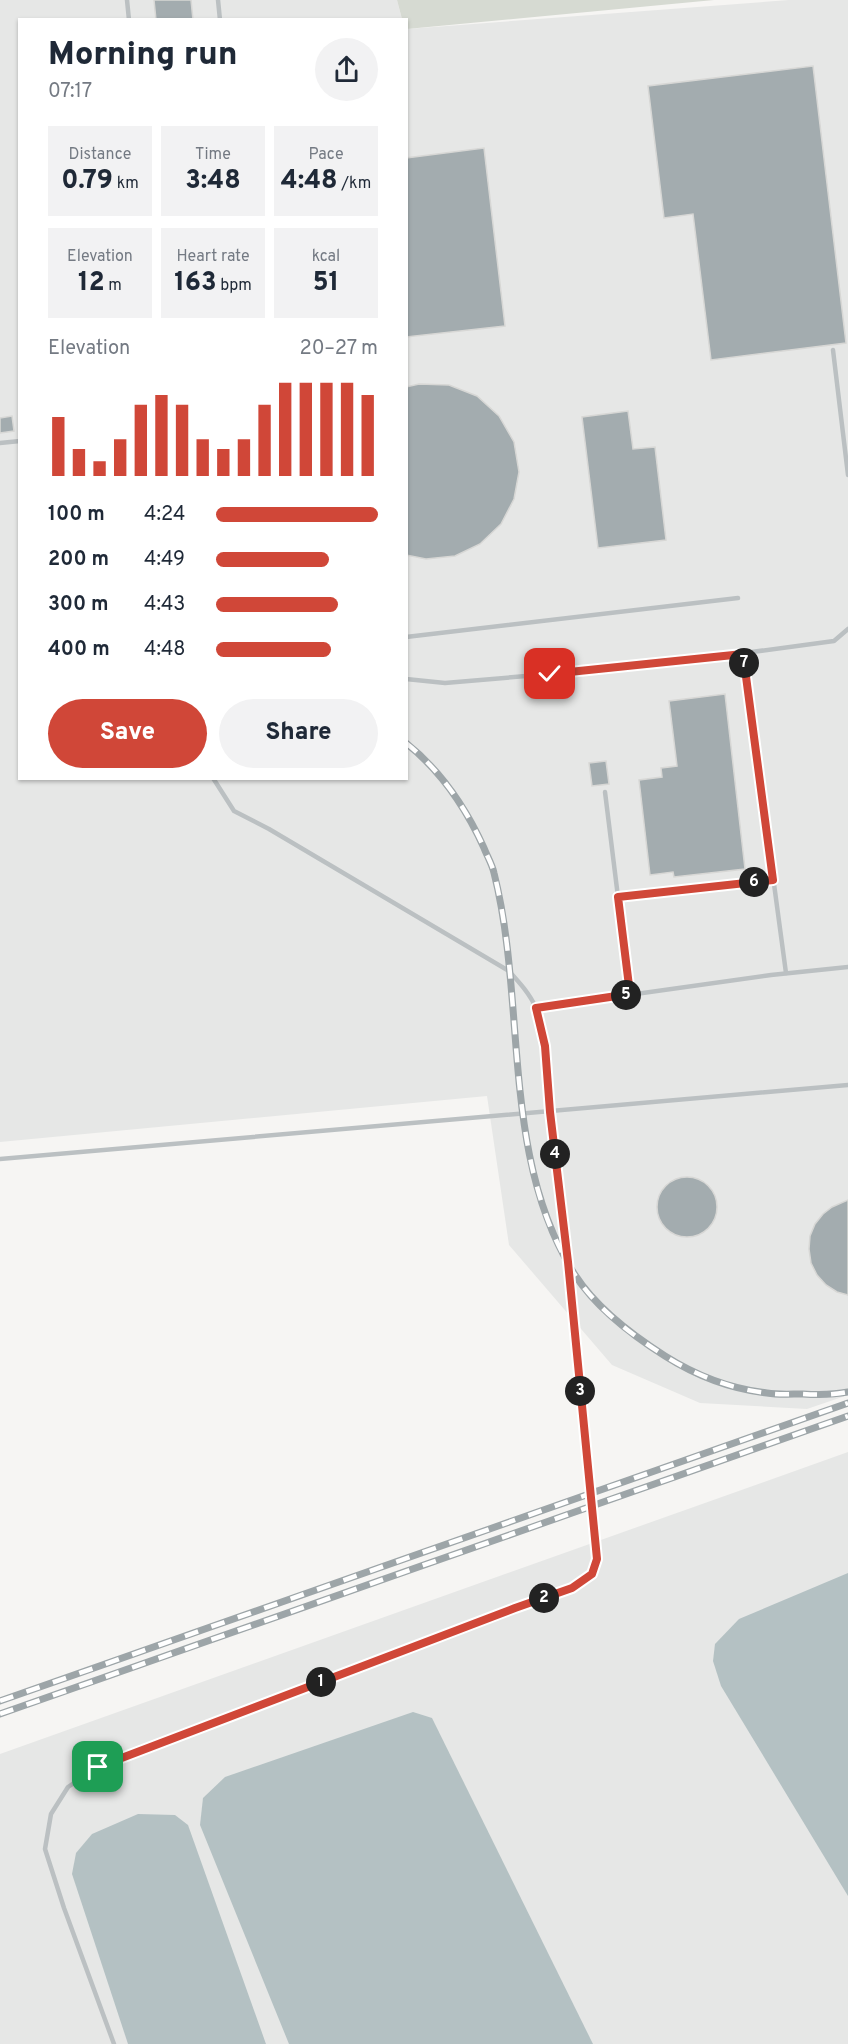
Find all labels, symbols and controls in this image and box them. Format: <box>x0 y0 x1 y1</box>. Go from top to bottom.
text: Morning run <box>48 35 238 77</box>
button: share <box>315 38 378 101</box>
text: 07:17 <box>48 79 92 105</box>
text: Distance <box>69 145 131 165</box>
text: Time <box>195 145 231 165</box>
text: Pace <box>308 145 344 165</box>
text: 0.79 <box>61 165 113 198</box>
text: 3:48 <box>185 165 241 198</box>
text: 4:48 <box>281 165 338 198</box>
text: km <box>113 174 139 194</box>
text: /km <box>338 174 371 194</box>
text: Elevation <box>67 247 133 267</box>
text: Heart rate <box>176 247 250 267</box>
text: kcal <box>312 247 340 267</box>
text: 12 <box>78 267 105 300</box>
text: 163 <box>174 267 217 300</box>
text: 51 <box>313 267 339 300</box>
text: m <box>105 276 122 296</box>
text: bpm <box>217 276 252 296</box>
text: Elevation <box>48 336 130 362</box>
text: 20–27 m <box>299 336 378 362</box>
text: 100 m <box>48 502 105 528</box>
text: 4:24 <box>144 502 185 528</box>
text: 200 m <box>48 547 109 573</box>
text: 4:49 <box>144 547 185 573</box>
text: 300 m <box>48 592 109 618</box>
text: 4:43 <box>144 592 185 618</box>
text: 400 m <box>48 637 110 663</box>
text: 4:48 <box>144 637 186 663</box>
pin <box>524 648 575 699</box>
pin: 7 <box>729 648 759 678</box>
text: 7 <box>740 653 748 673</box>
icon: check <box>533 657 566 690</box>
button: Save <box>48 699 207 768</box>
button: Share <box>219 699 378 768</box>
pin: 6 <box>739 867 769 897</box>
text: 6 <box>749 872 759 892</box>
pin: 5 <box>611 980 641 1010</box>
text: 5 <box>621 985 631 1005</box>
pin: 4 <box>540 1139 570 1169</box>
text: 4 <box>550 1144 560 1164</box>
pin: 3 <box>565 1376 595 1406</box>
text: 3 <box>575 1381 585 1401</box>
pin: 2 <box>529 1583 559 1613</box>
text: 2 <box>539 1588 549 1608</box>
pin: 1 <box>306 1667 336 1697</box>
text: 1 <box>318 1672 324 1692</box>
pin <box>72 1741 123 1792</box>
icon: arrive <box>81 1750 114 1783</box>

